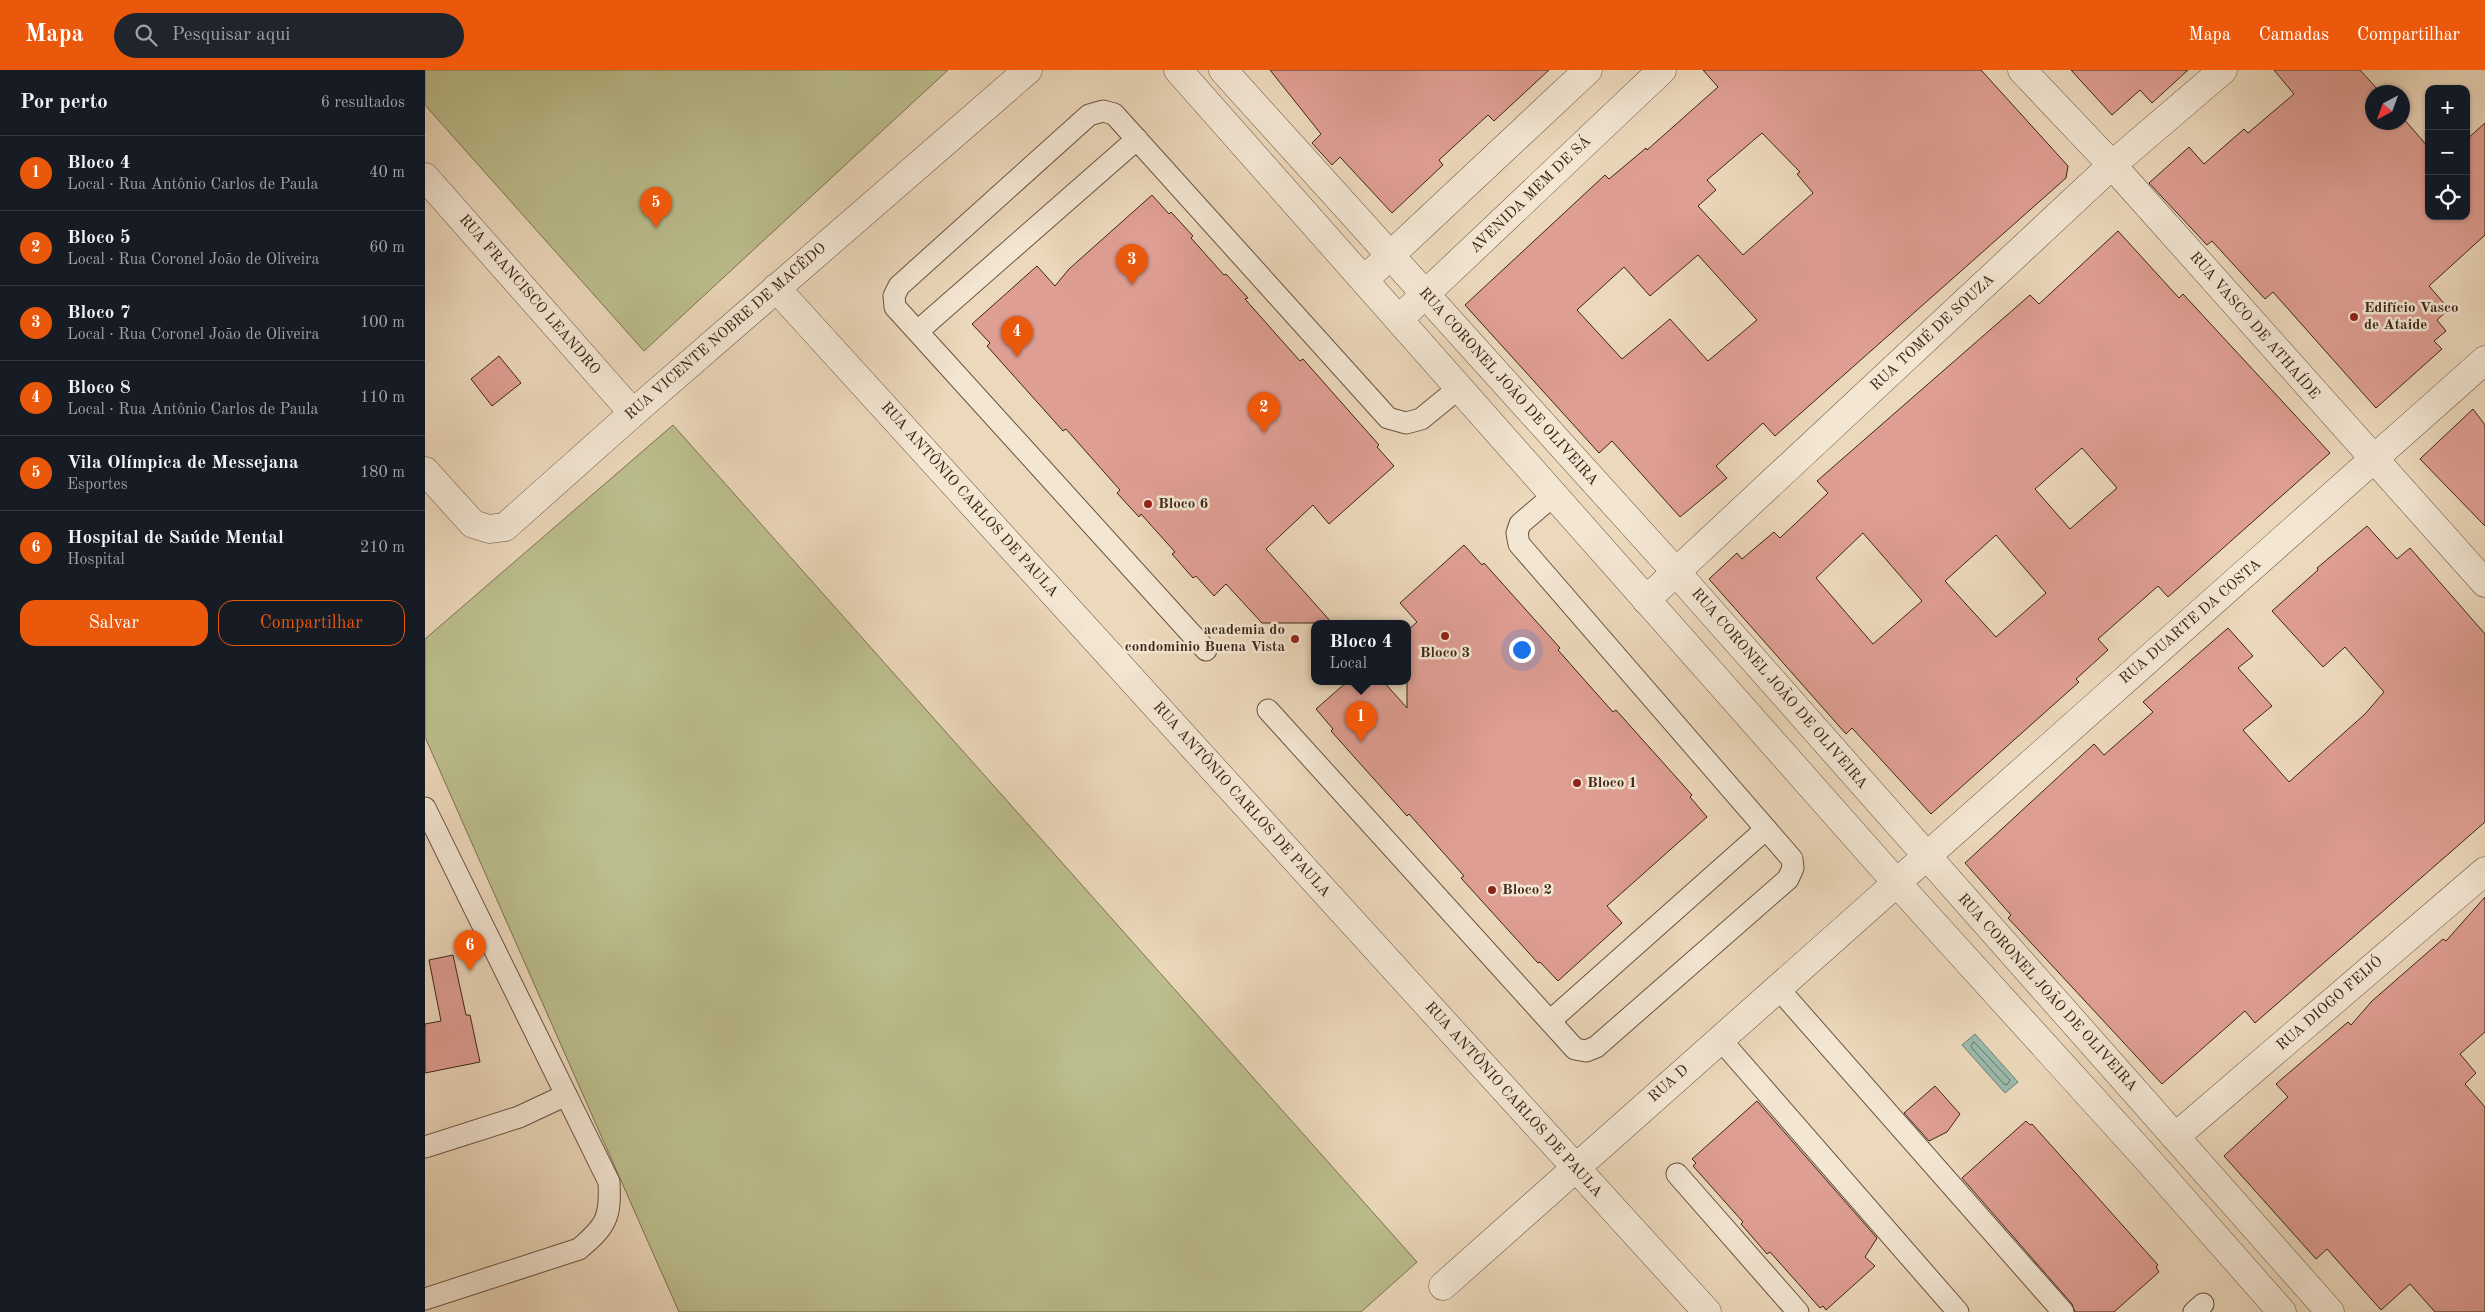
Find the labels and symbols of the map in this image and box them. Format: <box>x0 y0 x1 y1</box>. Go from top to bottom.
north arrow <box>2365 85 2410 130</box>
street label: AVENIDA MEM DE SÁ <box>1466 131 1595 256</box>
pin: 5 <box>640 187 672 228</box>
street label: RUA FRANCISCO LEANDRO <box>456 212 602 378</box>
street label: RUA VICENTE NOBRE DE MACÊDO <box>621 239 829 423</box>
pin: 3 <box>1116 244 1148 285</box>
street label: RUA VASCO DE ATHAÍDE <box>2186 248 2324 402</box>
street label: RUA TOMÉ DE SOUZA <box>1866 269 1998 394</box>
street label: RUA CORONEL JOÃO DE OLIVEIRA <box>1415 283 1603 489</box>
place label: Edifício Vasco de Ataide <box>2364 301 2459 333</box>
marker: Edifício Vasco de Ataide <box>2348 311 2360 323</box>
pin: 4 <box>1001 316 1033 357</box>
pin: 2 <box>1248 392 1280 433</box>
street label: RUA ANTÔNIO CARLOS DE PAULA <box>877 398 1063 601</box>
place label: Bloco 6 <box>1158 497 1209 512</box>
marker: Bloco 6 <box>1142 498 1154 510</box>
street label: RUA DUARTE DA COSTA <box>2117 556 2265 687</box>
street label: RUA CORONEL JOÃO DE OLIVEIRA <box>1688 584 1873 792</box>
place label: academia do condominio Buena Vista <box>1125 623 1285 655</box>
marker: Bloco 3 <box>1439 630 1451 642</box>
marker: academia do condominio Buena Vista <box>1289 633 1301 645</box>
your location <box>1509 637 1535 663</box>
place label: Bloco 3 <box>1420 646 1470 661</box>
street label: RUA ANTÔNIO CARLOS DE PAULA <box>1149 698 1335 901</box>
pin: 1 <box>1345 701 1377 742</box>
place label: Bloco 1 <box>1587 776 1637 791</box>
marker: Bloco 1 <box>1571 777 1583 789</box>
place label: Bloco 2 <box>1502 883 1552 898</box>
marker: Bloco 2 <box>1486 884 1498 896</box>
street label: RUA CORONEL JOÃO DE OLIVEIRA <box>1954 889 2142 1095</box>
pin: 6 <box>454 930 486 971</box>
street label: RUA DIOGO FEIJÓ <box>2272 951 2386 1054</box>
street label: RUA ANTÔNIO CARLOS DE PAULA <box>1421 998 1607 1201</box>
street label: RUA D <box>1646 1062 1692 1106</box>

